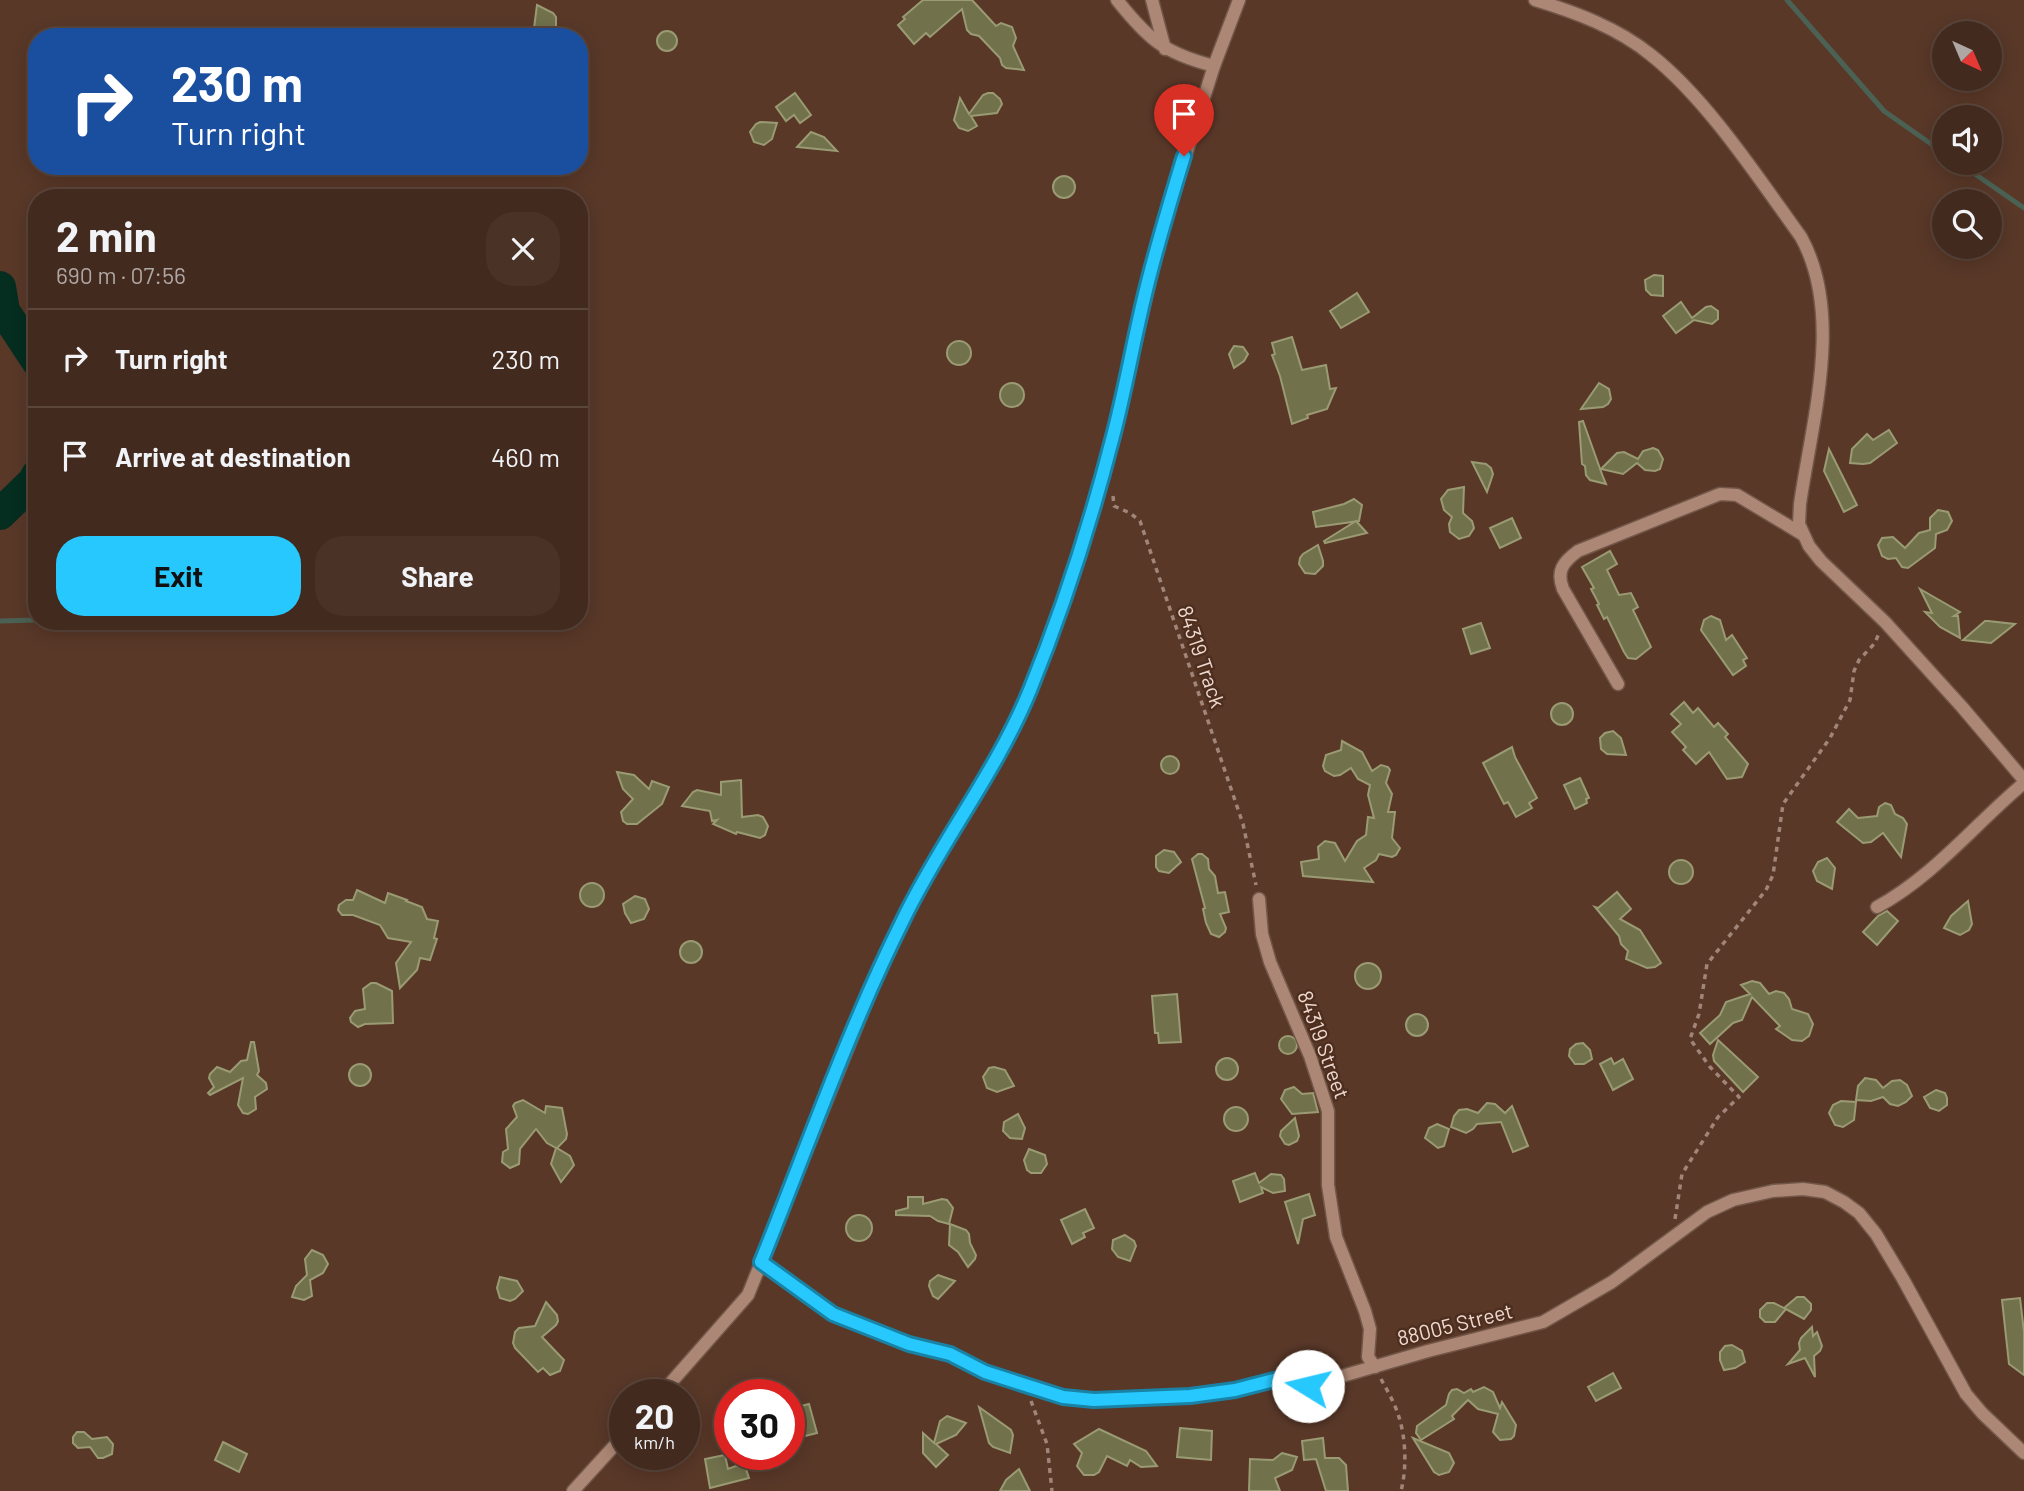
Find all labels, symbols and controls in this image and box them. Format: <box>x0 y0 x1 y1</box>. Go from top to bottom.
north arrow <box>1932 21 2002 91</box>
map controls <box>1932 21 2002 259</box>
text: 230 m <box>171 53 303 112</box>
icon: right <box>56 56 147 147</box>
pin <box>1154 84 1214 156</box>
icon: arrive <box>1165 95 1203 133</box>
button: sound <box>1932 105 2002 175</box>
text: Turn right <box>171 113 306 151</box>
button: search <box>1932 189 2002 259</box>
text: 2 min <box>56 210 157 260</box>
button: close <box>486 212 560 286</box>
text: 690 m · 07:56 <box>56 261 186 289</box>
icon: right <box>56 339 94 377</box>
text: Turn right <box>115 343 228 374</box>
text: 230 m <box>491 343 560 374</box>
icon: arrive <box>56 437 94 475</box>
text: Arrive at destination <box>115 441 351 472</box>
text: 460 m <box>491 441 560 472</box>
button: Exit <box>56 536 301 616</box>
button: Share <box>315 536 560 616</box>
street label: 84319 Track <box>1173 602 1232 711</box>
street label: 84319 Street <box>1293 987 1355 1102</box>
street label: 88005 Street <box>1394 1297 1515 1350</box>
position arrow <box>1271 1349 1345 1423</box>
speed limit sign: 30 <box>714 1379 805 1470</box>
text: 20 <box>635 1394 674 1436</box>
text: km/h <box>634 1431 675 1453</box>

